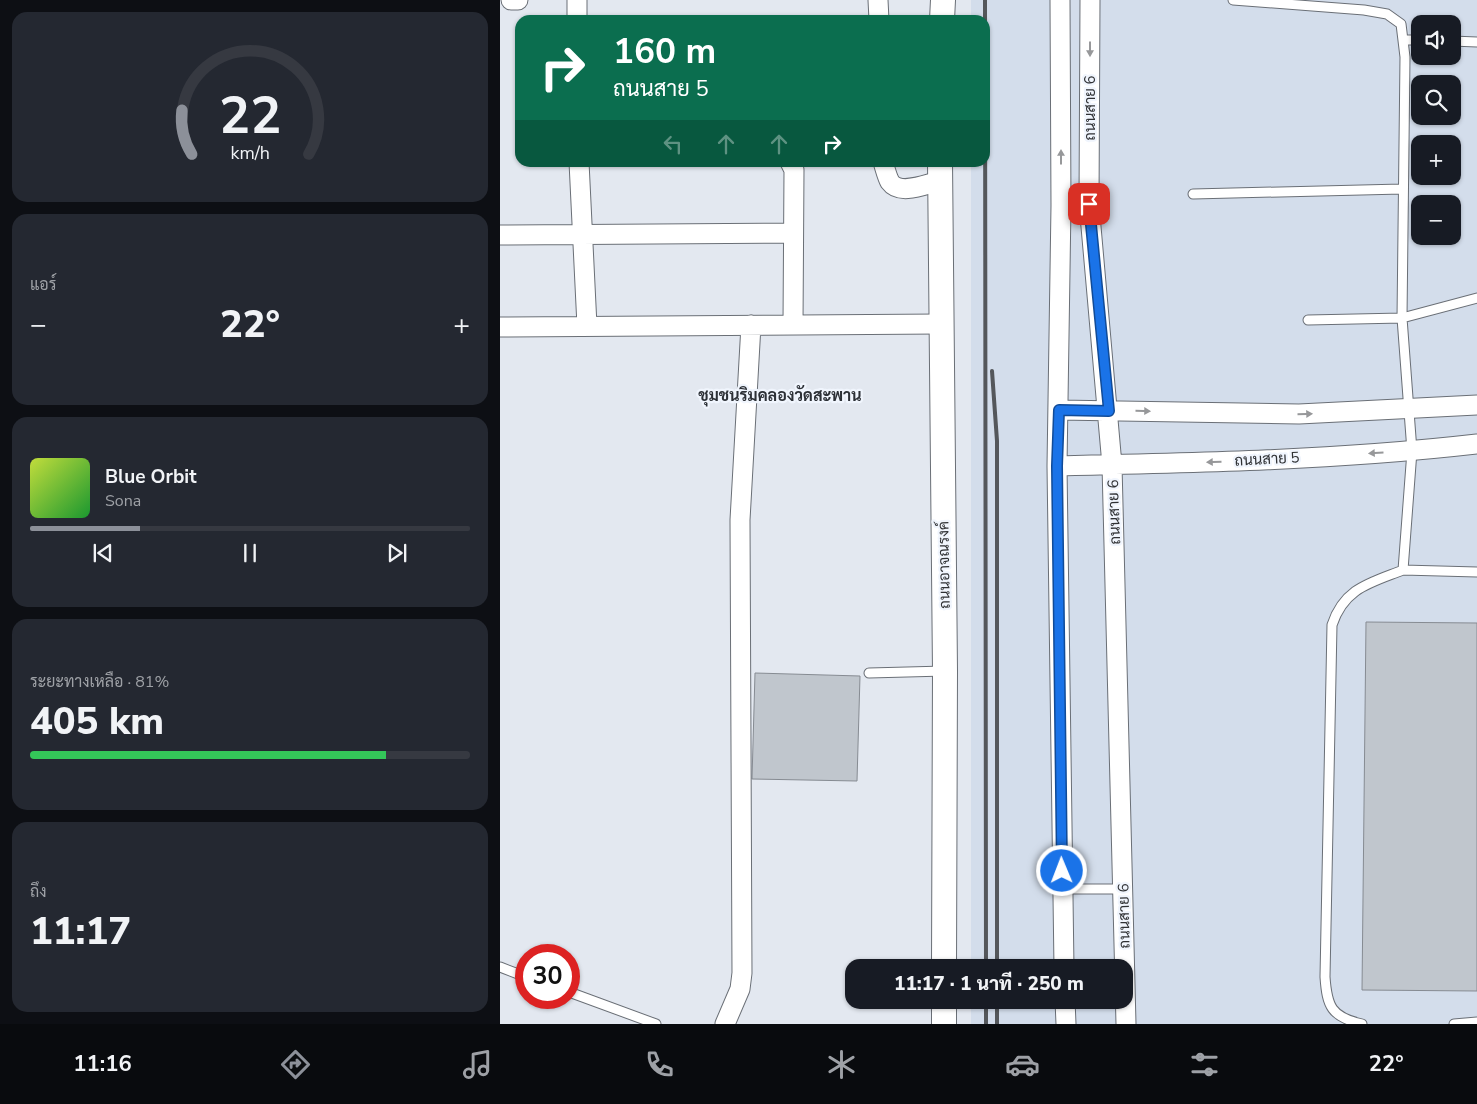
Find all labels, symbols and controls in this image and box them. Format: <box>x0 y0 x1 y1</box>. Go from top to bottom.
map controls <box>1411 15 1461 245</box>
button: sound <box>1411 15 1461 65</box>
text: 160 m <box>613 28 716 75</box>
icon: right <box>530 35 595 100</box>
one-way arrow <box>1086 41 1094 57</box>
text: ถนนสาย 5 <box>613 74 709 104</box>
street label: ถนนสาย 6 <box>1080 75 1100 141</box>
button: search <box>1411 75 1461 125</box>
text: 22 <box>219 80 281 151</box>
icon: left <box>659 130 687 158</box>
icon: ahead <box>712 130 740 158</box>
icon: ahead <box>765 130 793 158</box>
icon: right <box>818 130 846 158</box>
button: + <box>1411 135 1461 185</box>
text: km/h <box>230 141 270 165</box>
one-way arrow <box>1057 149 1065 165</box>
pin <box>1068 183 1110 225</box>
icon: arrive <box>1075 190 1103 218</box>
button: − <box>1411 195 1461 245</box>
text: แอร์ <box>30 274 56 296</box>
text: 22° <box>220 299 280 350</box>
text: − <box>30 306 47 344</box>
text: + <box>453 306 470 344</box>
district label: ชุมชนริมคลองวัดสะพาน <box>698 385 862 407</box>
one-way arrow <box>1135 408 1151 416</box>
one-way arrow <box>1297 410 1313 418</box>
street label: ถนนสาย 5 <box>1234 447 1300 471</box>
one-way arrow <box>1368 450 1384 458</box>
one-way arrow <box>1206 458 1222 466</box>
text: Blue Orbit <box>105 464 196 490</box>
street label: ถนนสาย 6 <box>1103 479 1125 545</box>
text: Sona <box>105 490 141 512</box>
street label: ถนนอาจณรงค์ <box>933 521 955 609</box>
icon: previous <box>89 539 117 567</box>
icon: pause <box>236 539 264 567</box>
icon: next <box>383 539 411 567</box>
text: ระยะทางเหลือ · 81% <box>30 671 169 693</box>
text: 405 km <box>30 696 164 747</box>
position arrow <box>1035 844 1087 896</box>
text: ถึง <box>30 881 47 903</box>
street label: ถนนสาย 6 <box>1113 883 1135 949</box>
text: 11:17 <box>30 906 131 957</box>
speed limit sign: 30 <box>515 944 580 1009</box>
text: 11:17 · 1 นาที · 250 m <box>894 971 1084 997</box>
icon: directions <box>278 1047 313 1082</box>
icon: music <box>460 1047 495 1082</box>
icon: phone <box>642 1047 677 1082</box>
icon: climate <box>824 1047 859 1082</box>
icon: car <box>1005 1047 1040 1082</box>
icon: filters <box>1187 1047 1222 1082</box>
text: 11:16 <box>73 1049 132 1079</box>
text: 22° <box>1369 1049 1404 1079</box>

